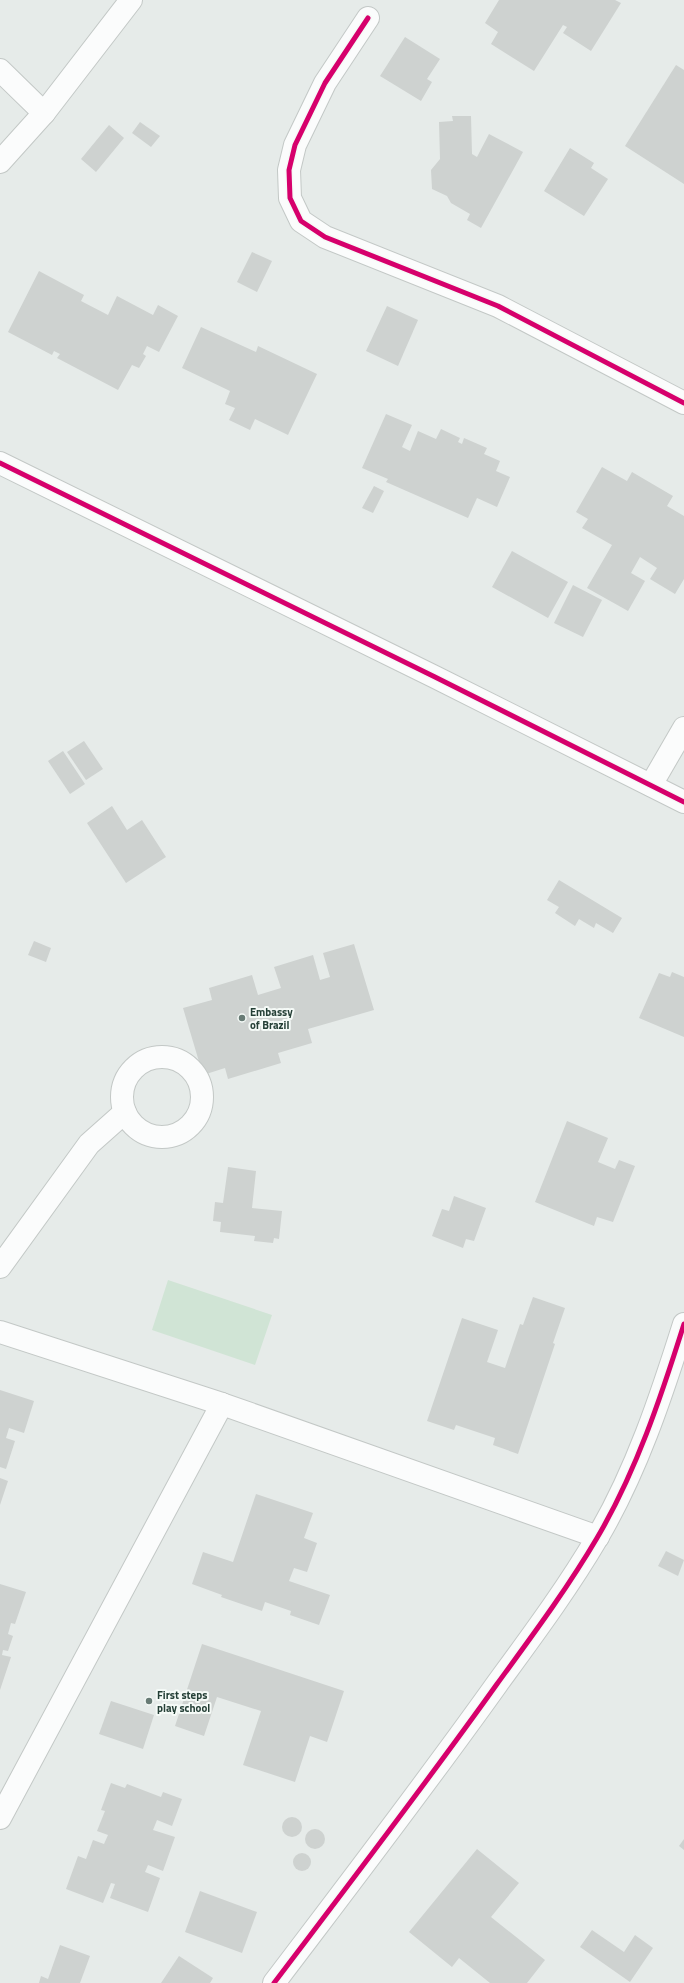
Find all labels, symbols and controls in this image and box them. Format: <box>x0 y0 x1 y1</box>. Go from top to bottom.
place label: Embassy of Brazil <box>250 1004 293 1033</box>
marker: Embassy of Brazil <box>237 1013 247 1023</box>
place label: First steps play school <box>157 1687 210 1716</box>
marker: First steps play school <box>144 1696 154 1706</box>

